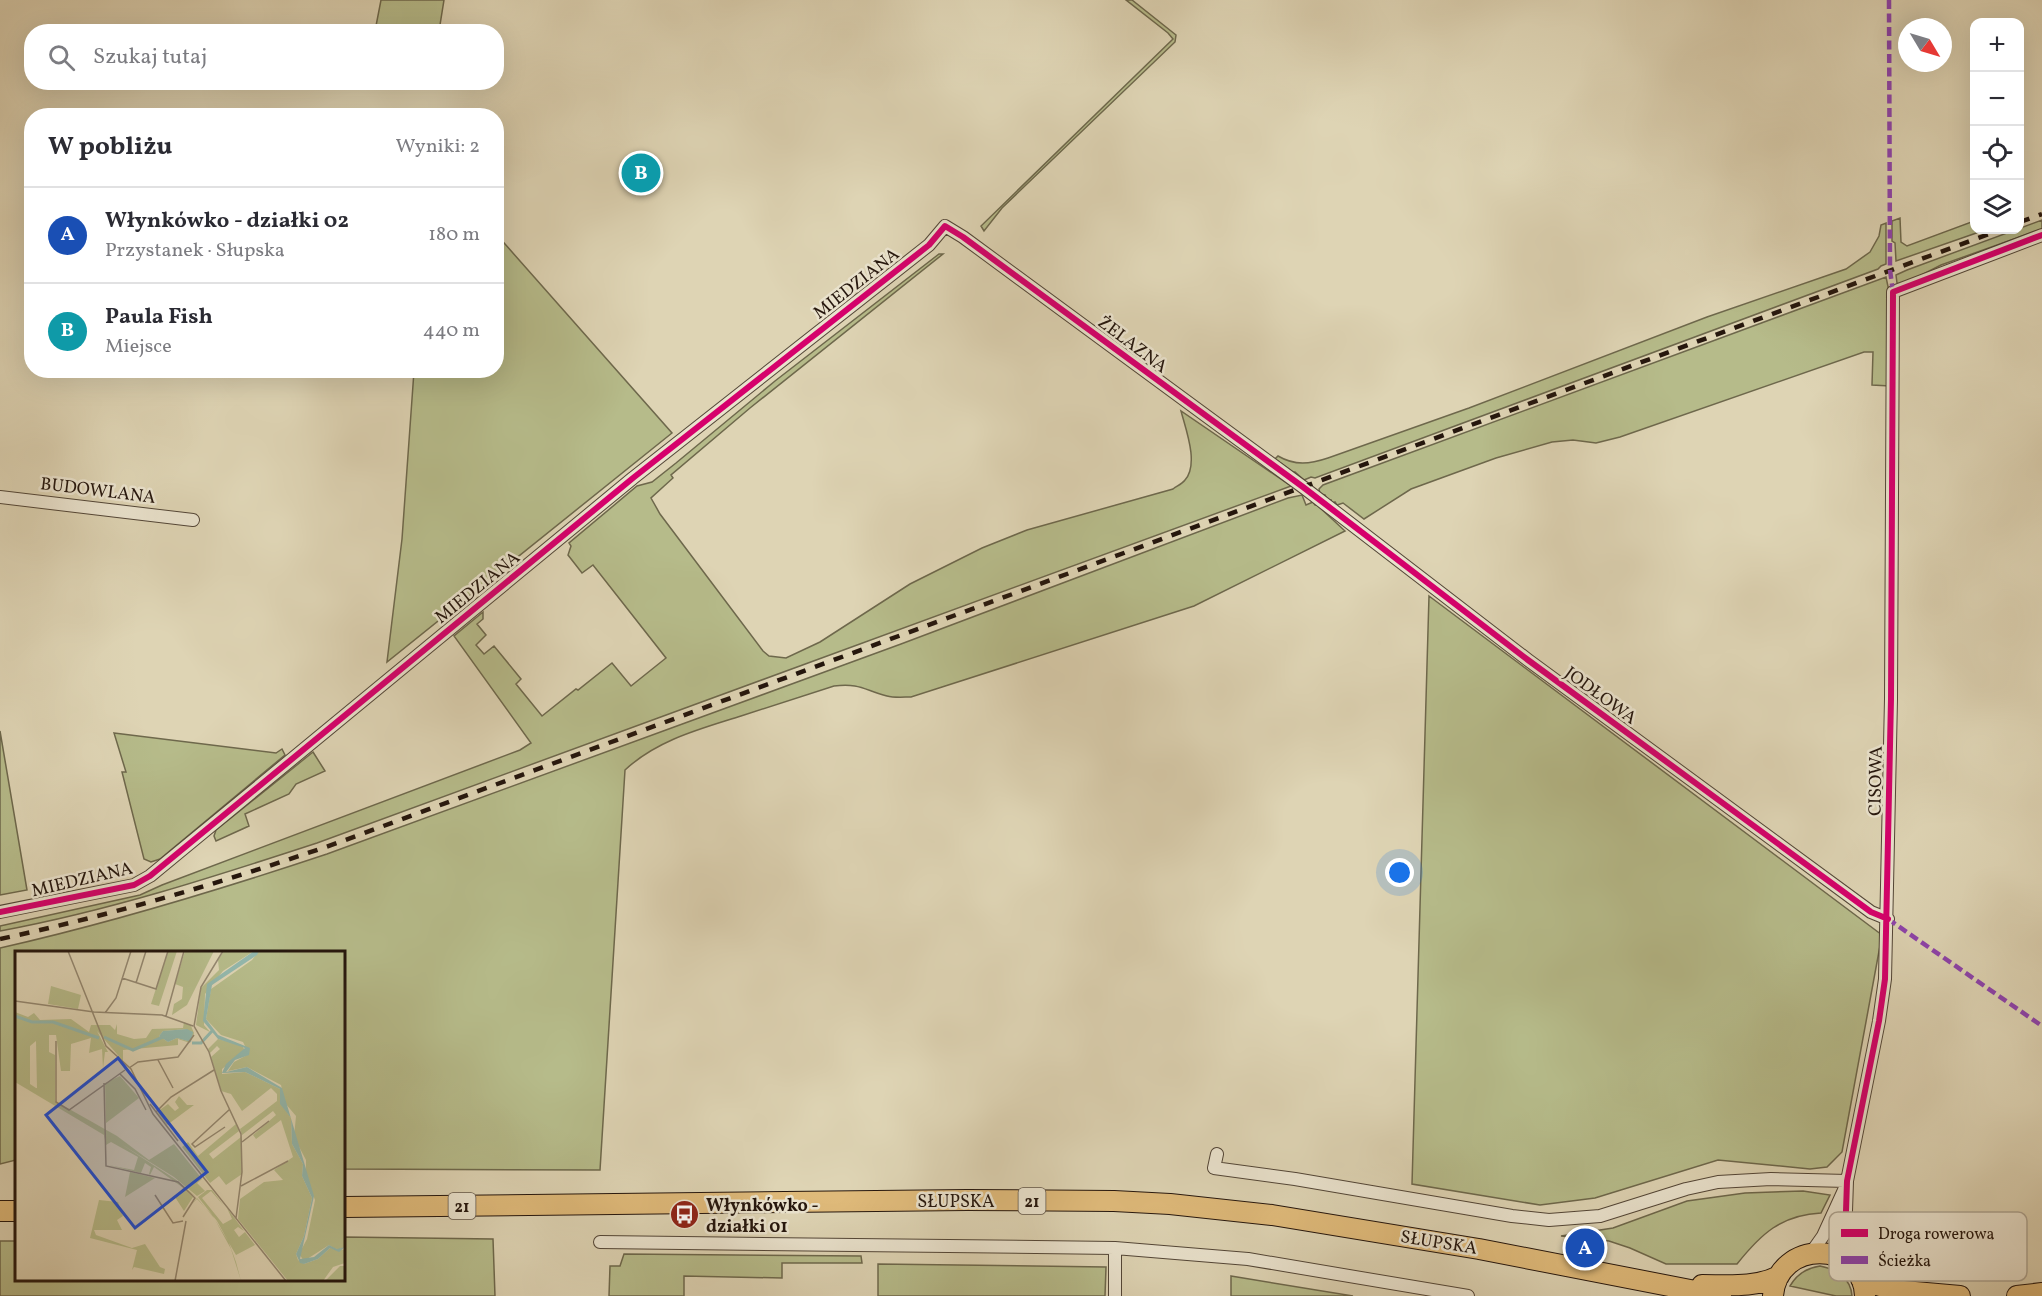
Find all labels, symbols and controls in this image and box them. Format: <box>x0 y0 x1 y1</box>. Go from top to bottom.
north arrow <box>1898 18 1952 72</box>
map controls <box>1970 18 2024 234</box>
button: + <box>1970 18 2024 72</box>
search box <box>24 24 504 90</box>
icon: search <box>45 41 78 74</box>
text: Szukaj tutaj <box>93 42 207 73</box>
button: − <box>1970 72 2024 126</box>
button: locate <box>1970 126 2024 180</box>
text: W pobliżu <box>48 129 172 165</box>
text: Wyniki: 2 <box>396 133 480 161</box>
pin: B <box>622 150 660 195</box>
button: layers <box>1970 180 2024 234</box>
text: Włynkówko - działki 02 <box>105 206 349 237</box>
text: A <box>60 221 75 249</box>
text: 180 m <box>428 221 480 249</box>
text: Przystanek · Słupska <box>105 237 285 265</box>
street label: MIEDZIANA <box>809 242 906 326</box>
text: Paula Fish <box>105 302 213 333</box>
street label: ŻELAZNA <box>1092 311 1173 380</box>
text: B <box>61 317 74 345</box>
text: 440 m <box>423 317 480 345</box>
text: Miejsce <box>105 333 172 361</box>
street label: BUDOWLANA <box>39 472 157 511</box>
street label: MIEDZIANA <box>430 546 526 630</box>
street label: JODŁOWA <box>1559 661 1642 731</box>
street label: CISOWA <box>1863 746 1890 816</box>
street label: MIEDZIANA <box>29 857 136 904</box>
your location <box>1385 858 1414 887</box>
inset map <box>15 951 345 1281</box>
road number: 21 <box>1018 1188 1046 1214</box>
street label: SŁUPSKA <box>917 1190 995 1215</box>
road number: 21 <box>448 1193 476 1219</box>
place label: Włynkówko - działki 01 <box>706 1194 819 1240</box>
bus stop icon: Włynkówko - działki 01 <box>669 1199 701 1231</box>
legend <box>1829 1212 2027 1281</box>
text: Droga rowerowa <box>1878 1224 1995 1246</box>
street label: SŁUPSKA <box>1399 1225 1479 1262</box>
pin: A <box>1566 1226 1604 1270</box>
text: Ścieżka <box>1878 1251 1931 1273</box>

